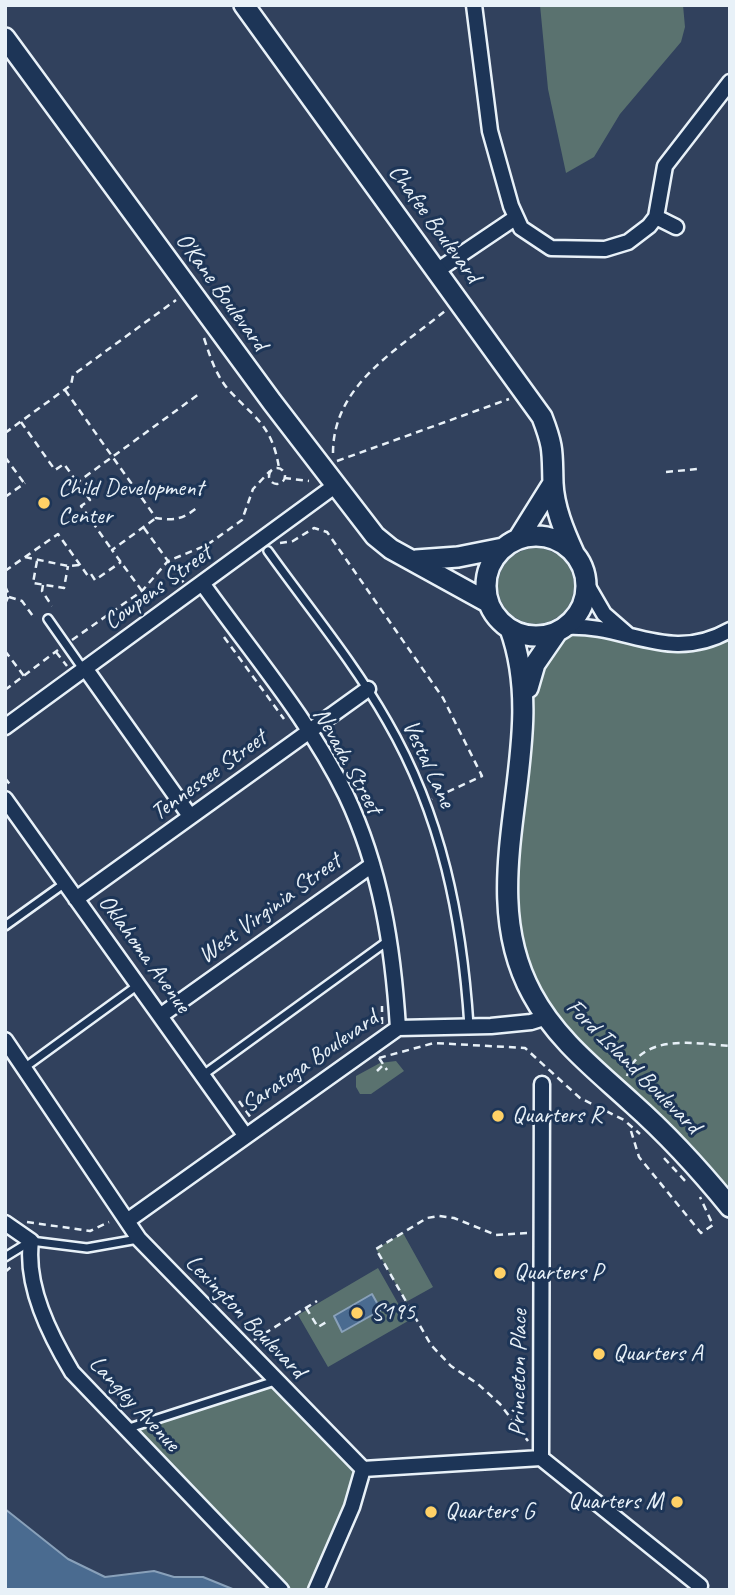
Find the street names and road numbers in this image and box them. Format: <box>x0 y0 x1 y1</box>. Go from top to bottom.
street label: Chafee Boulevard <box>381 159 487 289</box>
street label: O'Kane Boulevard <box>169 227 273 357</box>
street label: Cowpens Street <box>99 539 217 637</box>
street label: Nevada Street <box>306 703 388 819</box>
street label: Vestal Lane <box>395 715 461 813</box>
street label: Tennessee Street <box>145 724 273 828</box>
street label: West Virginia Street <box>193 848 347 970</box>
street label: Oklahoma Avenue <box>91 889 197 1019</box>
street label: Ford Island Boulevard <box>560 994 706 1140</box>
street label: Saratoga Boulevard <box>236 1004 384 1120</box>
street label: Lexington Boulevard <box>179 1249 311 1385</box>
street label: Princeton Place <box>503 1309 535 1437</box>
street label: Langley Avenue <box>82 1350 186 1458</box>

